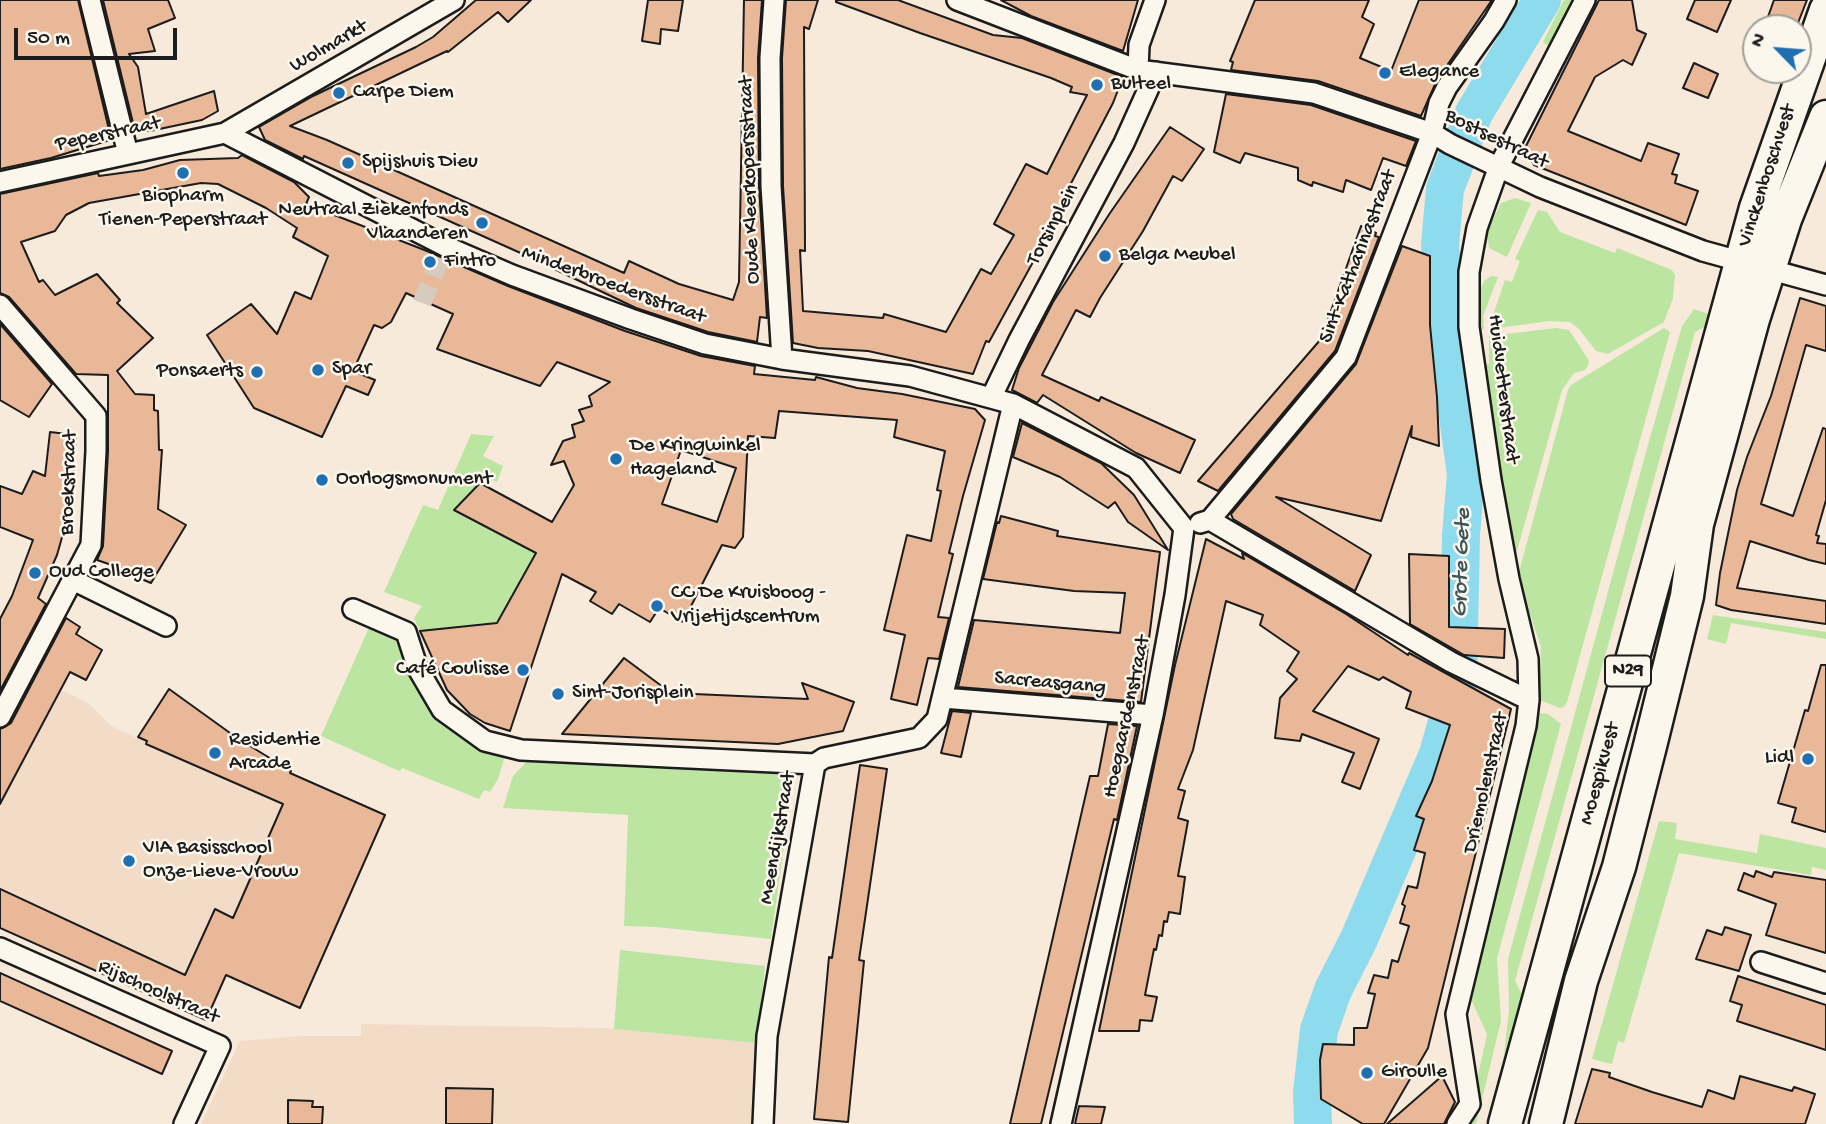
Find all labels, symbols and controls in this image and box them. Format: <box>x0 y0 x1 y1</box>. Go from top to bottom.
scale bar <box>18 14 180 58</box>
north arrow <box>1742 14 1812 84</box>
street label: Wolmarkt <box>286 15 372 79</box>
text: 50 m <box>27 27 70 52</box>
text: N <box>1746 30 1772 51</box>
place label: Elegance <box>1399 60 1479 86</box>
marker: Elegance <box>1377 65 1393 81</box>
place label: Bulteel <box>1111 72 1171 98</box>
street label: Oude Kleerkopersstraat <box>735 76 767 284</box>
marker: Bulteel <box>1089 77 1105 93</box>
place label: Carpe Diem <box>353 80 454 106</box>
marker: Carpe Diem <box>331 85 347 101</box>
street label: Vinckenboschvest <box>1733 102 1803 250</box>
street label: Bostsestraat <box>1440 104 1552 176</box>
street label: Peperstraat <box>53 112 163 158</box>
place label: Spijshuis Dieu <box>362 150 478 176</box>
marker: Spijshuis Dieu <box>340 155 356 171</box>
marker: Biopharm Tienen-Peperstraat <box>175 165 191 181</box>
street label: Sint-Katharinastraat <box>1314 167 1404 347</box>
street label: Torsinplein <box>1022 180 1086 270</box>
place label: Biopharm Tienen-Peperstraat <box>99 184 267 234</box>
place label: Neutraal Ziekenfonds Vlaanderen <box>278 198 468 248</box>
marker: Neutraal Ziekenfonds Vlaanderen <box>474 215 490 231</box>
street label: Minderbroedersstraat <box>518 241 708 331</box>
place label: Belga Meubel <box>1119 243 1236 269</box>
marker: Belga Meubel <box>1097 248 1113 264</box>
place label: Fintro <box>444 249 496 275</box>
marker: Fintro <box>422 254 438 270</box>
street label: Huidvetterstraat <box>1480 313 1524 465</box>
place label: Spar <box>332 357 371 383</box>
place label: Ponsaerts <box>157 359 243 385</box>
marker: Spar <box>310 362 326 378</box>
marker: Ponsaerts <box>249 364 265 380</box>
street label: Broekstraat <box>56 430 84 536</box>
place label: De Kringwinkel Hageland <box>630 434 761 484</box>
marker: De Kringwinkel Hageland <box>608 451 624 467</box>
place label: Oorlogsmonument <box>336 467 492 493</box>
marker: Oorlogsmonument <box>314 472 330 488</box>
water label: Grote Gete <box>1447 508 1479 618</box>
place label: Oud College <box>49 560 154 586</box>
marker: Oud College <box>27 565 43 581</box>
place label: CC De Kruisboog - Vrijetijdscentrum <box>671 581 826 631</box>
marker: CC De Kruisboog - Vrijetijdscentrum <box>649 598 665 614</box>
street label: Hoegaardenstraat <box>1099 634 1157 800</box>
road number: N29 <box>1605 656 1651 686</box>
place label: Café Coulisse <box>396 657 509 683</box>
marker: Café Coulisse <box>515 662 531 678</box>
street label: Sacreasgang <box>993 667 1107 701</box>
place label: Sint-Jorisplein <box>572 681 694 707</box>
marker: Sint-Jorisplein <box>550 686 566 702</box>
street label: Driemolenstraat <box>1459 710 1515 856</box>
street label: Moespikvest <box>1575 720 1627 828</box>
place label: Residentie Arcade <box>229 728 320 778</box>
marker: Residentie Arcade <box>207 745 223 761</box>
place label: Lidl <box>1765 746 1794 772</box>
marker: Lidl <box>1800 751 1816 767</box>
street label: Meendijkstraat <box>755 770 803 906</box>
place label: VIA Basisschool Onze-Lieve-Vrouw <box>143 836 298 886</box>
marker: VIA Basisschool Onze-Lieve-Vrouw <box>121 853 137 869</box>
street label: Rijschoolstraat <box>94 955 222 1031</box>
place label: Giroulle <box>1381 1060 1447 1086</box>
marker: Giroulle <box>1359 1065 1375 1081</box>

